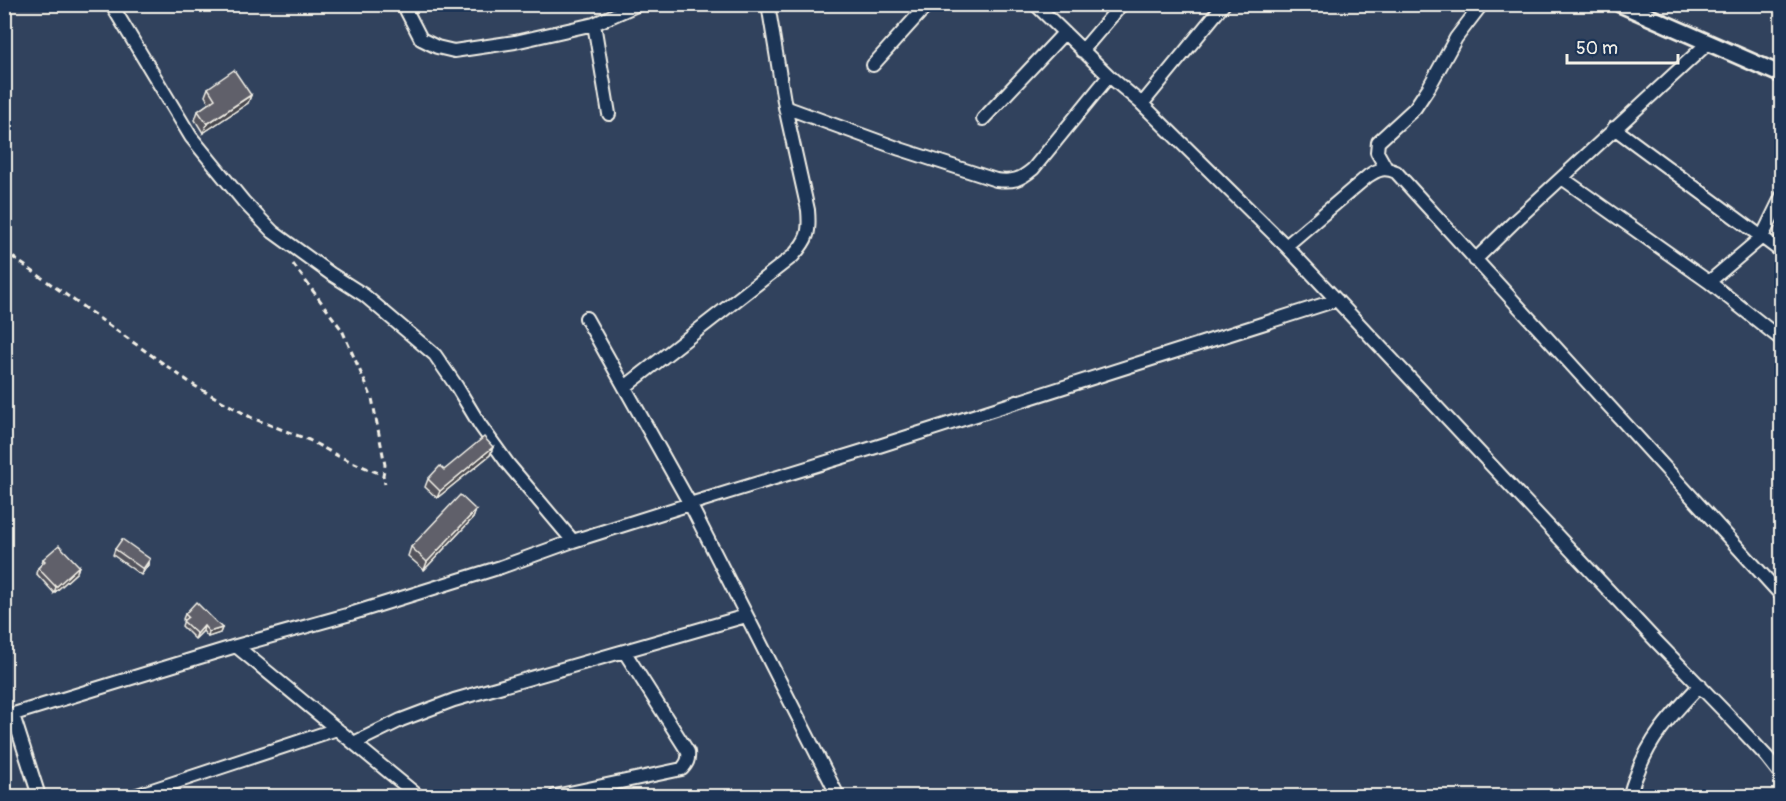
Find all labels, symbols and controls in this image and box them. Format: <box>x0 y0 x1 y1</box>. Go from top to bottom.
scale bar <box>1567 27 1678 65</box>
text: 50 m <box>1576 37 1618 60</box>

